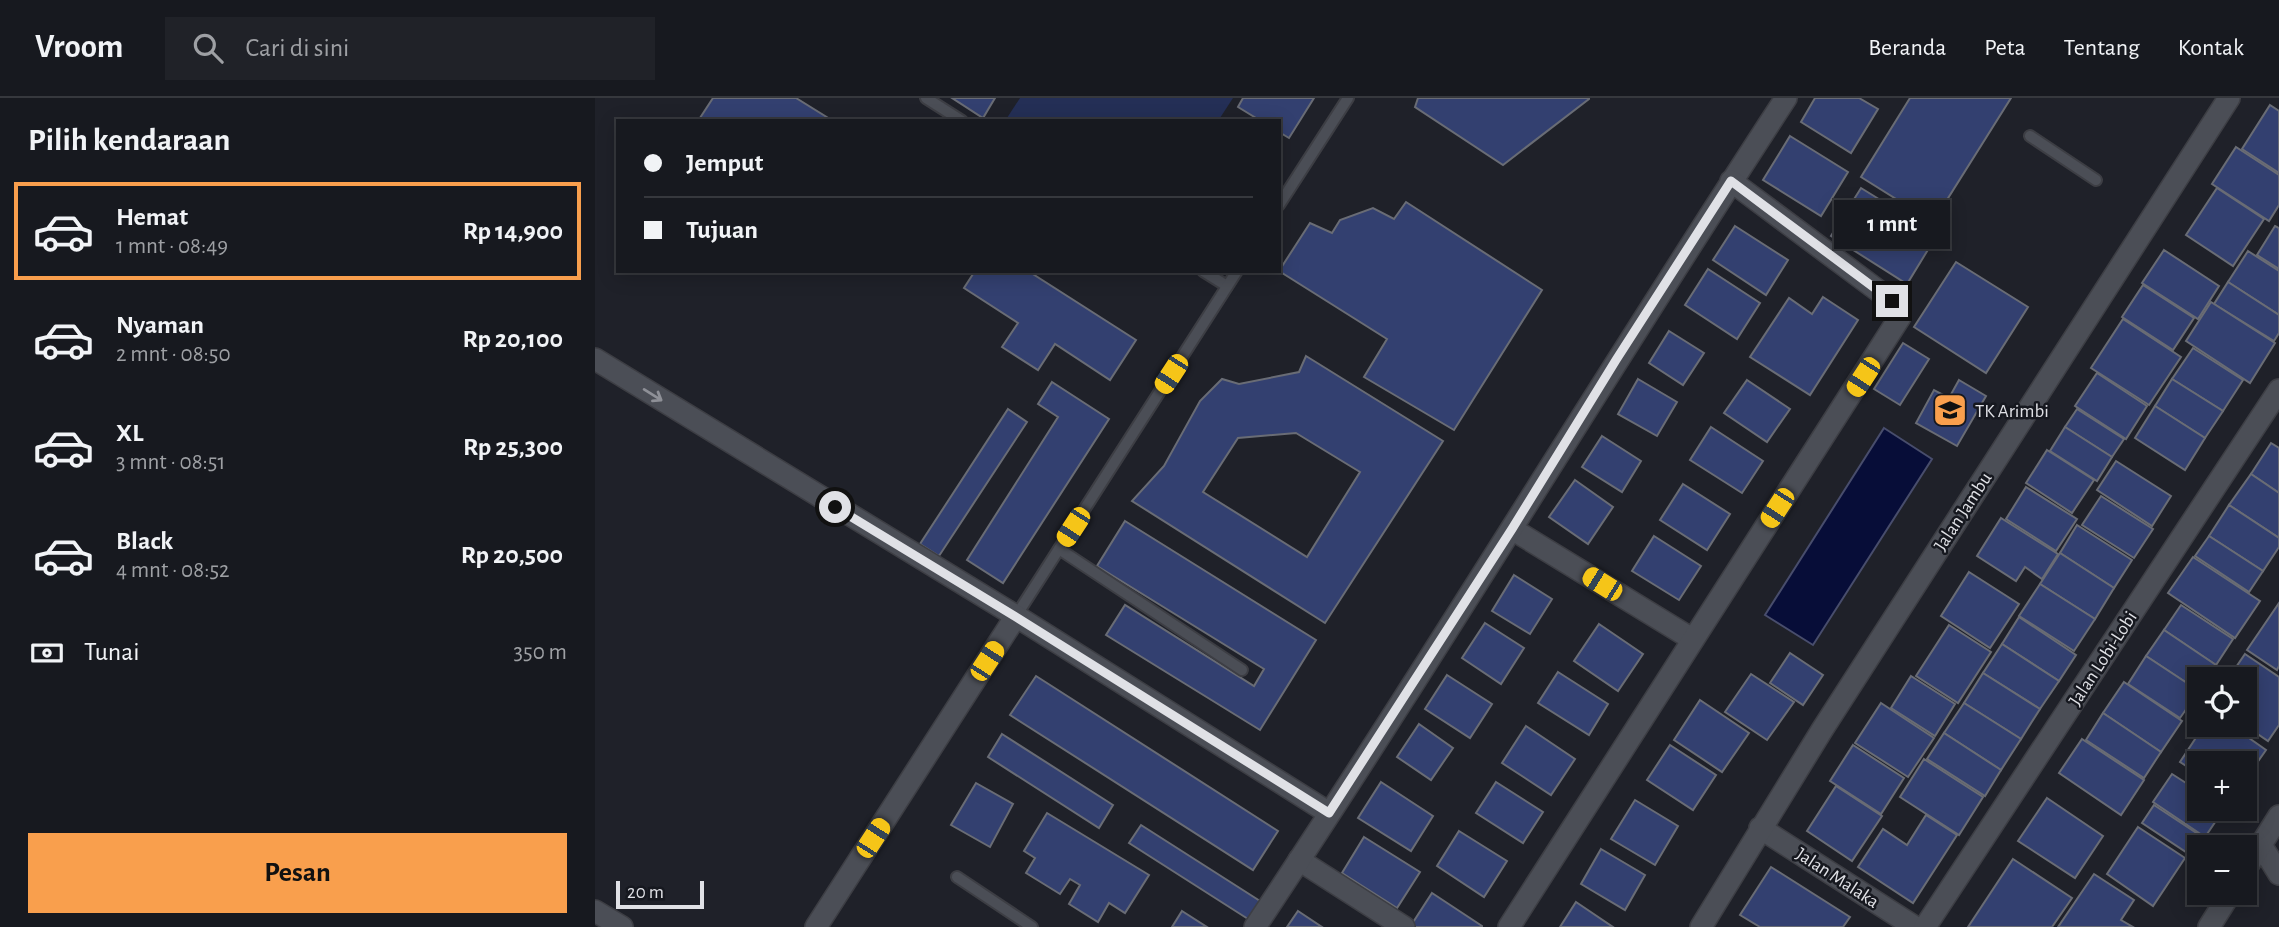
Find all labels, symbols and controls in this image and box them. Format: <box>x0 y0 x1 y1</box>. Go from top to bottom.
search box <box>165 17 655 80</box>
icon: search <box>189 29 227 67</box>
text: Vroom <box>35 31 123 64</box>
text: Cari di sini <box>245 35 349 61</box>
text: Beranda <box>1868 36 1946 60</box>
text: Peta <box>1984 36 2026 60</box>
text: Tentang <box>2064 36 2140 60</box>
text: Kontak <box>2178 36 2244 60</box>
text: Pilih kendaraan <box>28 124 230 156</box>
text: Jemput <box>686 150 763 176</box>
icon: car <box>32 200 95 263</box>
callout: 1 mnt <box>1834 200 1950 248</box>
text: Hemat <box>116 204 188 230</box>
text: 1 mnt <box>1867 213 1917 236</box>
text: Tujuan <box>686 217 758 243</box>
text: Rp 14,900 <box>463 218 563 244</box>
text: 1 mnt · 08:49 <box>116 235 228 258</box>
route end <box>1876 285 1908 317</box>
icon: car <box>32 308 95 371</box>
text: Nyaman <box>116 312 204 338</box>
text: Rp 20,100 <box>463 326 563 352</box>
text: 2 mnt · 08:50 <box>116 343 231 366</box>
car <box>1151 351 1192 397</box>
car <box>1843 354 1884 400</box>
one-way arrow <box>643 388 662 403</box>
school or university icon: TK Arimbi <box>1931 391 1969 429</box>
place label: TK Arimbi <box>1975 402 2049 421</box>
icon: car <box>32 416 95 479</box>
text: XL <box>116 420 143 446</box>
text: Rp 25,300 <box>463 434 563 460</box>
text: 3 mnt · 08:51 <box>116 451 225 474</box>
street label: Jalan Jambu <box>1931 469 1996 554</box>
car <box>1757 485 1798 531</box>
route start <box>819 491 851 523</box>
car <box>1053 504 1094 550</box>
icon: car <box>32 524 95 587</box>
text: Black <box>116 528 173 554</box>
text: Rp 20,500 <box>461 542 563 568</box>
text: 4 mnt · 08:52 <box>116 559 229 582</box>
car <box>1579 564 1626 604</box>
street label: Jalan Lobi-Lobi <box>2066 608 2141 709</box>
icon: cash <box>28 634 66 672</box>
car <box>967 638 1008 684</box>
text: Tunai <box>84 639 140 665</box>
text: 350 m <box>514 641 567 664</box>
map controls <box>2187 667 2257 905</box>
button: locate <box>2187 667 2257 737</box>
button: + <box>2187 751 2257 821</box>
car <box>853 815 894 861</box>
button: Pesan <box>28 833 567 913</box>
button: − <box>2187 835 2257 905</box>
street label: Jalan Malaka <box>1792 845 1882 912</box>
scale bar <box>616 878 703 910</box>
text: 20 m <box>627 883 664 902</box>

